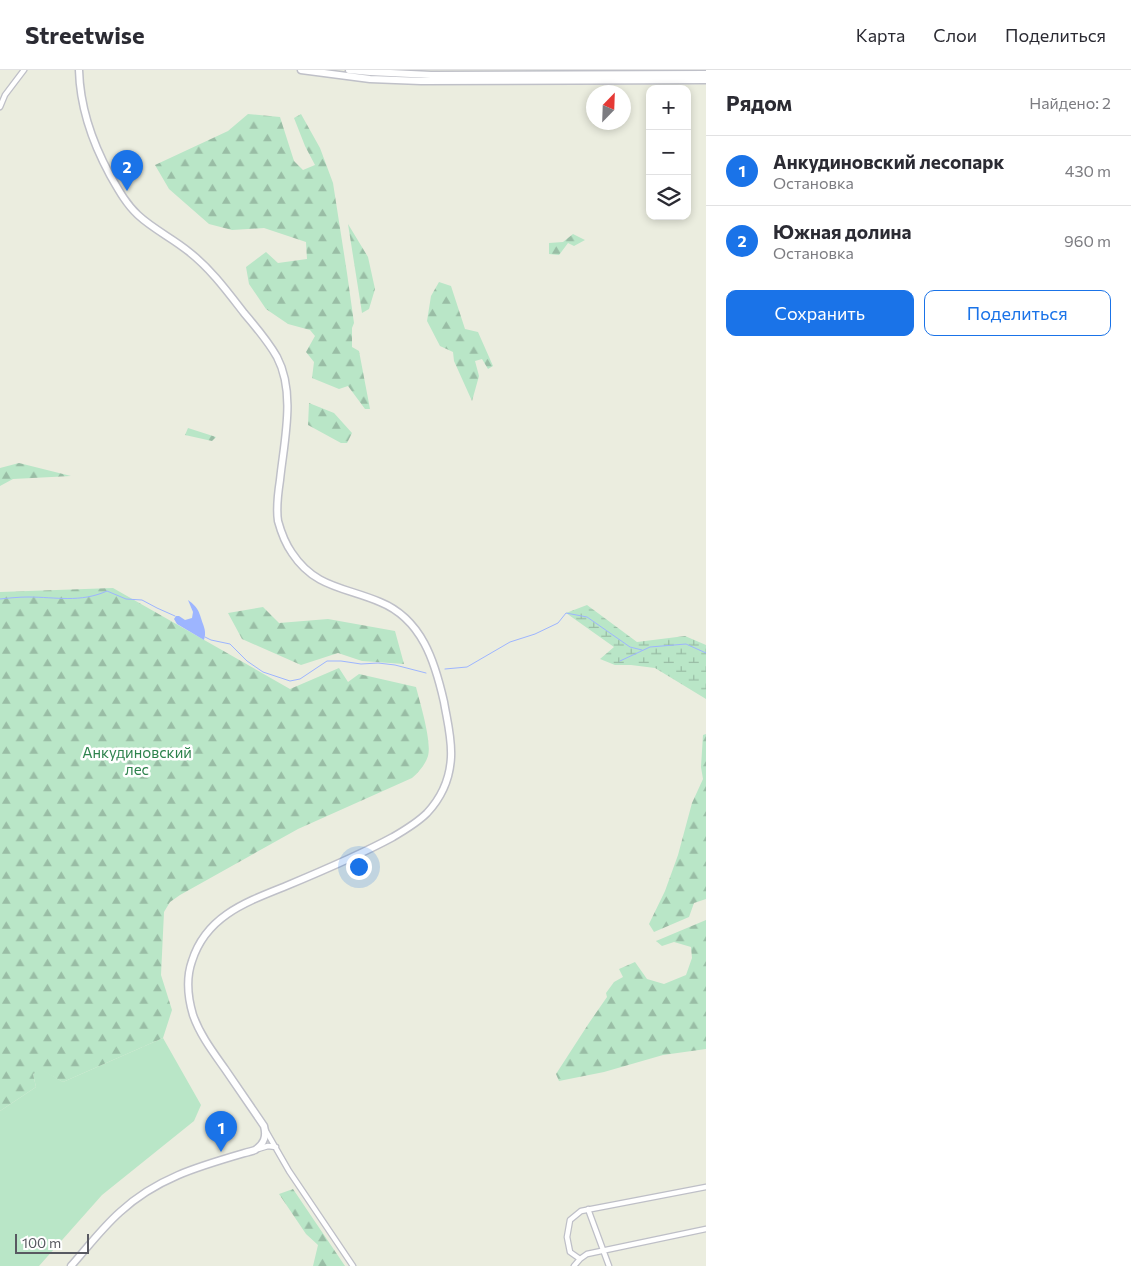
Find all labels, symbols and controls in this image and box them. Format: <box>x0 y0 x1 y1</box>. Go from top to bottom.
text: Streetwise <box>25 20 145 49</box>
text: Карта <box>856 24 905 46</box>
text: Слои <box>933 24 977 46</box>
text: Поделиться <box>1005 24 1106 46</box>
north arrow <box>586 85 631 130</box>
map controls <box>646 85 691 220</box>
button: + <box>646 85 691 130</box>
text: Рядом <box>726 90 792 115</box>
text: Найдено: 2 <box>1029 93 1111 112</box>
button: − <box>646 130 691 175</box>
pin: 2 <box>111 150 143 191</box>
text: Анкудиновский лесопарк <box>773 150 1004 173</box>
text: 1 <box>738 161 746 180</box>
text: 430 m <box>1065 161 1111 180</box>
text: Остановка <box>773 173 854 192</box>
button: layers <box>646 175 691 220</box>
text: Южная долина <box>773 220 911 243</box>
text: 2 <box>737 231 747 250</box>
text: 960 m <box>1064 231 1111 250</box>
text: Остановка <box>773 243 854 262</box>
button: Сохранить <box>726 290 914 336</box>
button: Поделиться <box>924 290 1111 336</box>
park label: Анкудиновский лес <box>82 743 192 778</box>
your location <box>346 854 372 880</box>
pin: 1 <box>205 1111 237 1152</box>
scale bar <box>15 1231 89 1254</box>
text: 100 m <box>22 1234 61 1251</box>

